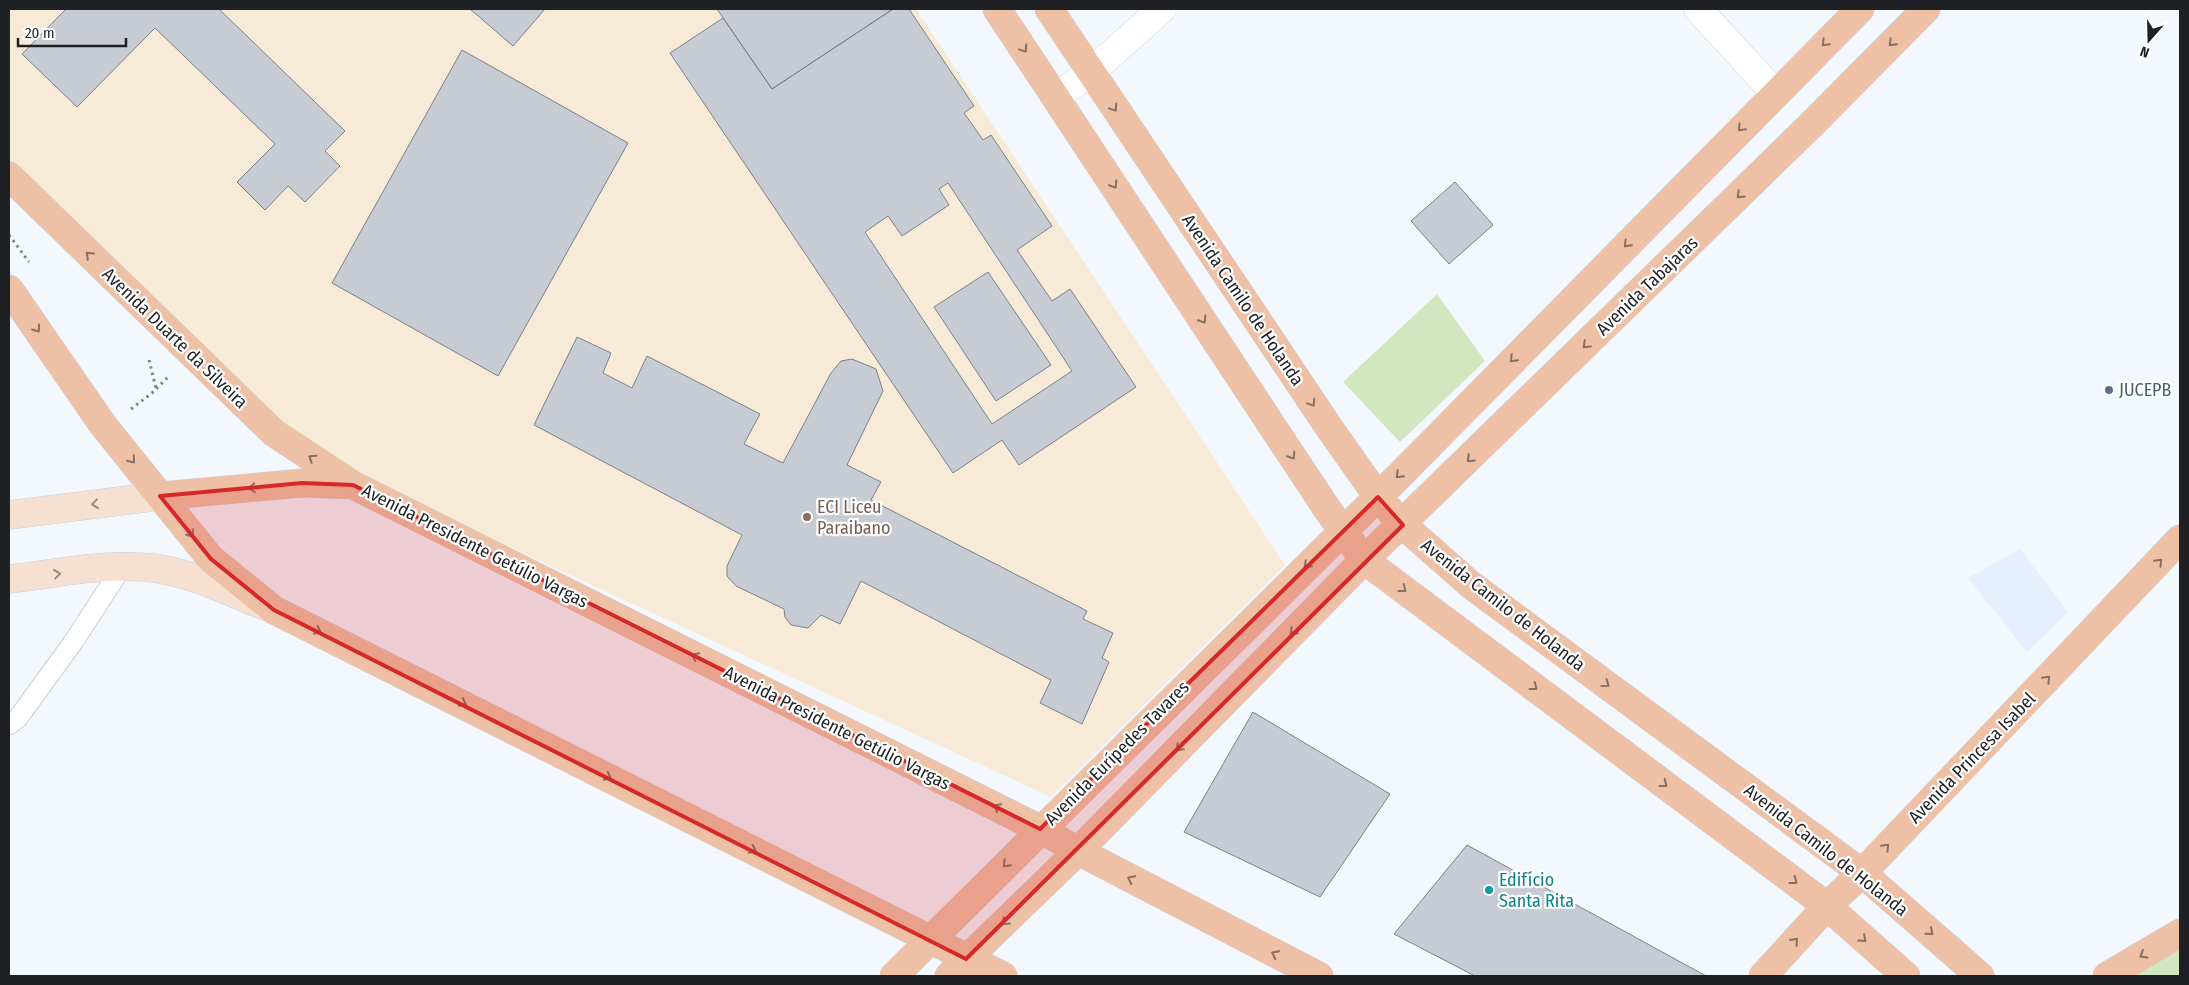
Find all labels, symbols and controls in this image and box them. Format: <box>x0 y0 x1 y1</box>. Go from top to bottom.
scale bar <box>18 15 125 47</box>
north arrow <box>2124 15 2174 65</box>
text: 20 m <box>25 24 55 42</box>
one-way arrow <box>1822 37 1831 46</box>
one-way arrow <box>1889 38 1898 47</box>
text: N <box>2138 42 2152 61</box>
one-way arrow <box>1018 44 1027 53</box>
one-way arrow <box>1108 102 1118 111</box>
one-way arrow <box>1738 122 1747 131</box>
one-way arrow <box>1107 179 1117 188</box>
one-way arrow <box>1737 189 1746 198</box>
street label: Avenida Camilo de Holanda <box>1177 210 1309 390</box>
street label: Avenida Tabajaras <box>1592 232 1703 340</box>
one-way arrow <box>1624 238 1633 247</box>
one-way arrow <box>86 252 95 261</box>
street label: Avenida Duarte da Silveira <box>98 263 252 413</box>
one-way arrow <box>1197 315 1206 324</box>
one-way arrow <box>31 323 40 333</box>
one-way arrow <box>1583 340 1592 349</box>
one-way arrow <box>1510 354 1519 363</box>
place label: JUCEPB <box>2119 379 2171 401</box>
marker: JUCEPB <box>2103 384 2115 396</box>
one-way arrow <box>1306 397 1315 406</box>
one-way arrow <box>1286 451 1295 460</box>
one-way arrow <box>1467 453 1476 462</box>
one-way arrow <box>126 455 135 464</box>
one-way arrow <box>308 455 318 464</box>
one-way arrow <box>1396 470 1405 479</box>
street label: Avenida Presidente Getúlio Vargas <box>358 479 592 613</box>
one-way arrow <box>248 482 256 493</box>
place label: ECI Liceu Paraibano <box>817 496 891 539</box>
one-way arrow <box>90 498 98 509</box>
marker: ECI Liceu Paraibano <box>801 511 813 523</box>
one-way arrow <box>185 529 194 538</box>
street label: Avenida Camilo de Holanda <box>1417 534 1590 676</box>
one-way arrow <box>2153 558 2162 567</box>
one-way arrow <box>1304 559 1313 568</box>
one-way arrow <box>53 569 61 580</box>
one-way arrow <box>1397 584 1406 592</box>
one-way arrow <box>313 625 322 635</box>
one-way arrow <box>1290 627 1299 636</box>
one-way arrow <box>691 652 700 662</box>
street label: Avenida Presidente Getúlio Vargas <box>720 661 954 795</box>
street label: Avenida Eurípedes Tavares <box>1040 676 1194 830</box>
one-way arrow <box>2041 676 2050 685</box>
one-way arrow <box>1600 679 1609 687</box>
one-way arrow <box>1528 681 1538 690</box>
street label: Avenida Princesa Isabel <box>1904 688 2040 828</box>
one-way arrow <box>458 697 467 708</box>
one-way arrow <box>1176 742 1185 751</box>
one-way arrow <box>603 771 612 781</box>
one-way arrow <box>1658 778 1668 787</box>
street label: Avenida Camilo de Holanda <box>1740 779 1913 921</box>
one-way arrow <box>993 804 1002 814</box>
one-way arrow <box>748 844 757 854</box>
one-way arrow <box>1880 844 1889 853</box>
one-way arrow <box>1003 858 1012 867</box>
place label: Edifício Santa Rita <box>1499 869 1574 912</box>
one-way arrow <box>1127 875 1136 885</box>
one-way arrow <box>1788 876 1797 884</box>
marker: Edifício Santa Rita <box>1483 884 1495 896</box>
one-way arrow <box>1002 916 1011 925</box>
one-way arrow <box>1924 926 1933 935</box>
one-way arrow <box>1858 933 1867 942</box>
one-way arrow <box>1789 938 1798 947</box>
one-way arrow <box>2140 948 2149 958</box>
one-way arrow <box>1272 950 1281 960</box>

